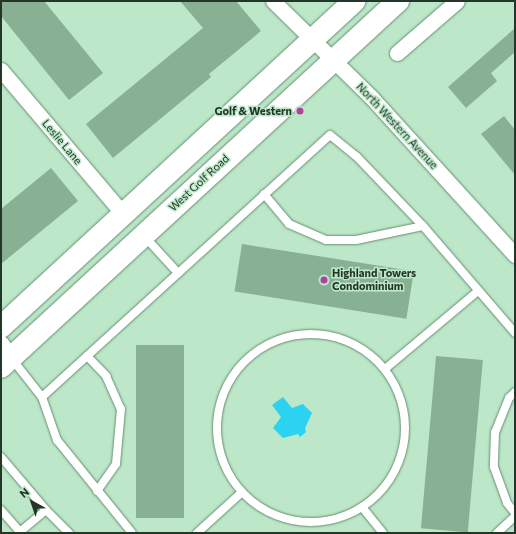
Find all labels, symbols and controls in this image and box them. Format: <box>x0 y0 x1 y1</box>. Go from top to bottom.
street label: North Western Avenue <box>354 80 440 172</box>
place label: Golf & Western <box>214 104 292 118</box>
marker: Golf & Western <box>295 106 305 116</box>
street label: Leslie Lane <box>39 117 85 167</box>
street label: West Golf Road <box>166 152 232 214</box>
place label: Highland Towers Condominium <box>332 267 416 293</box>
marker: Highland Towers Condominium <box>319 275 329 285</box>
north arrow <box>12 482 52 522</box>
text: N <box>17 485 31 500</box>

